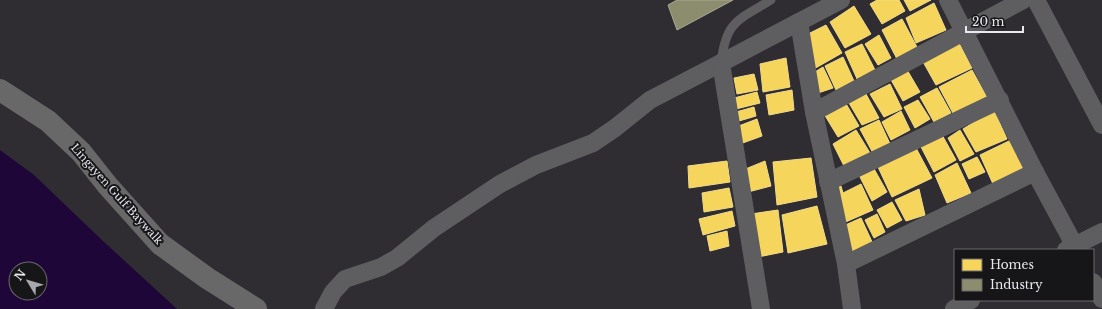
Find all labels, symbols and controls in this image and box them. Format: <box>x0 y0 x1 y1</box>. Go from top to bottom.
scale bar <box>966 8 1023 34</box>
text: 20 m <box>972 14 1004 29</box>
street label: Lingayen Gulf Baywalk <box>68 141 166 247</box>
legend <box>954 249 1094 301</box>
text: Homes <box>990 257 1034 272</box>
north arrow <box>8 261 48 301</box>
text: N <box>11 266 29 283</box>
text: Industry <box>990 277 1043 292</box>

